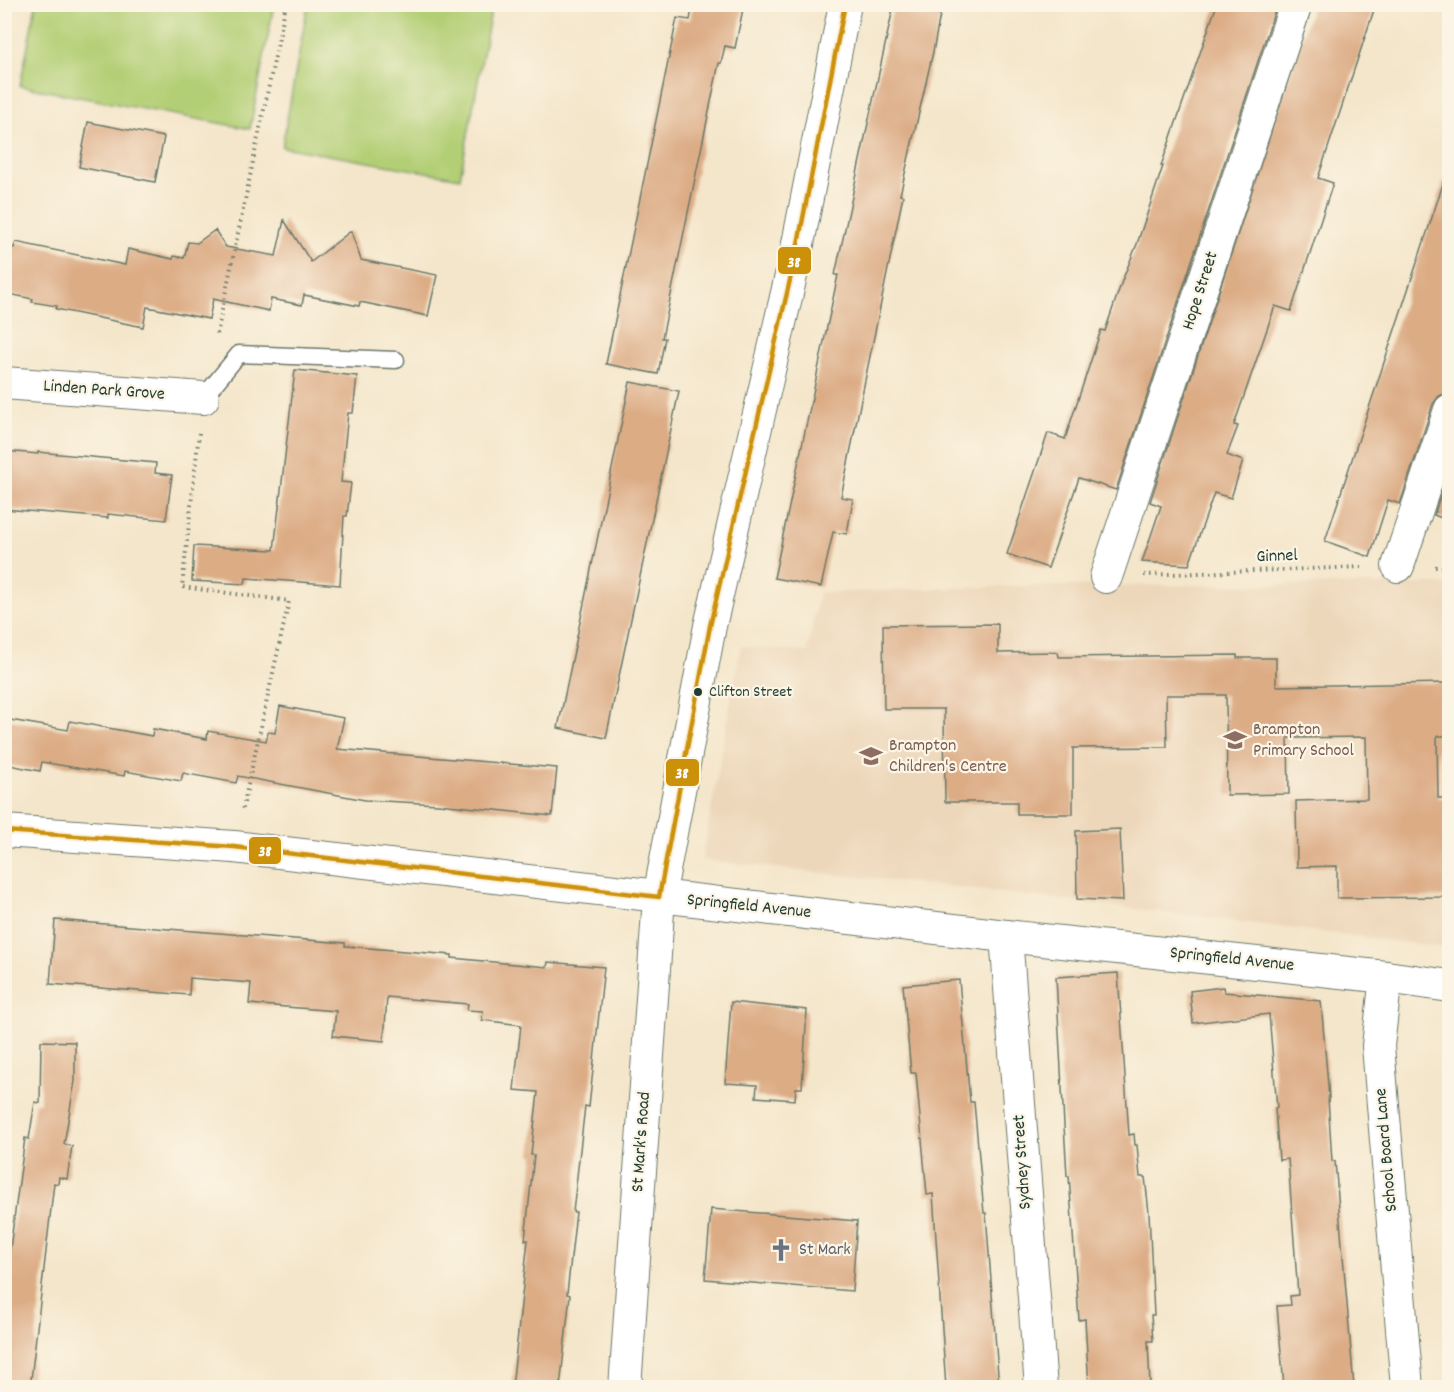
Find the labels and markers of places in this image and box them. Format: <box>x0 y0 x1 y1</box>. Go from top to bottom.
place label: Clifton Street <box>709 681 792 704</box>
marker: Clifton Street <box>692 686 704 698</box>
place label: Brampton Primary School <box>1253 718 1354 764</box>
school or university icon: Brampton Primary School <box>1222 727 1248 753</box>
place label: Brampton Children's Centre <box>889 734 1007 780</box>
school or university icon: Brampton Children's Centre <box>858 743 884 769</box>
church icon: St Mark <box>768 1237 794 1263</box>
place label: St Mark <box>799 1238 851 1263</box>

